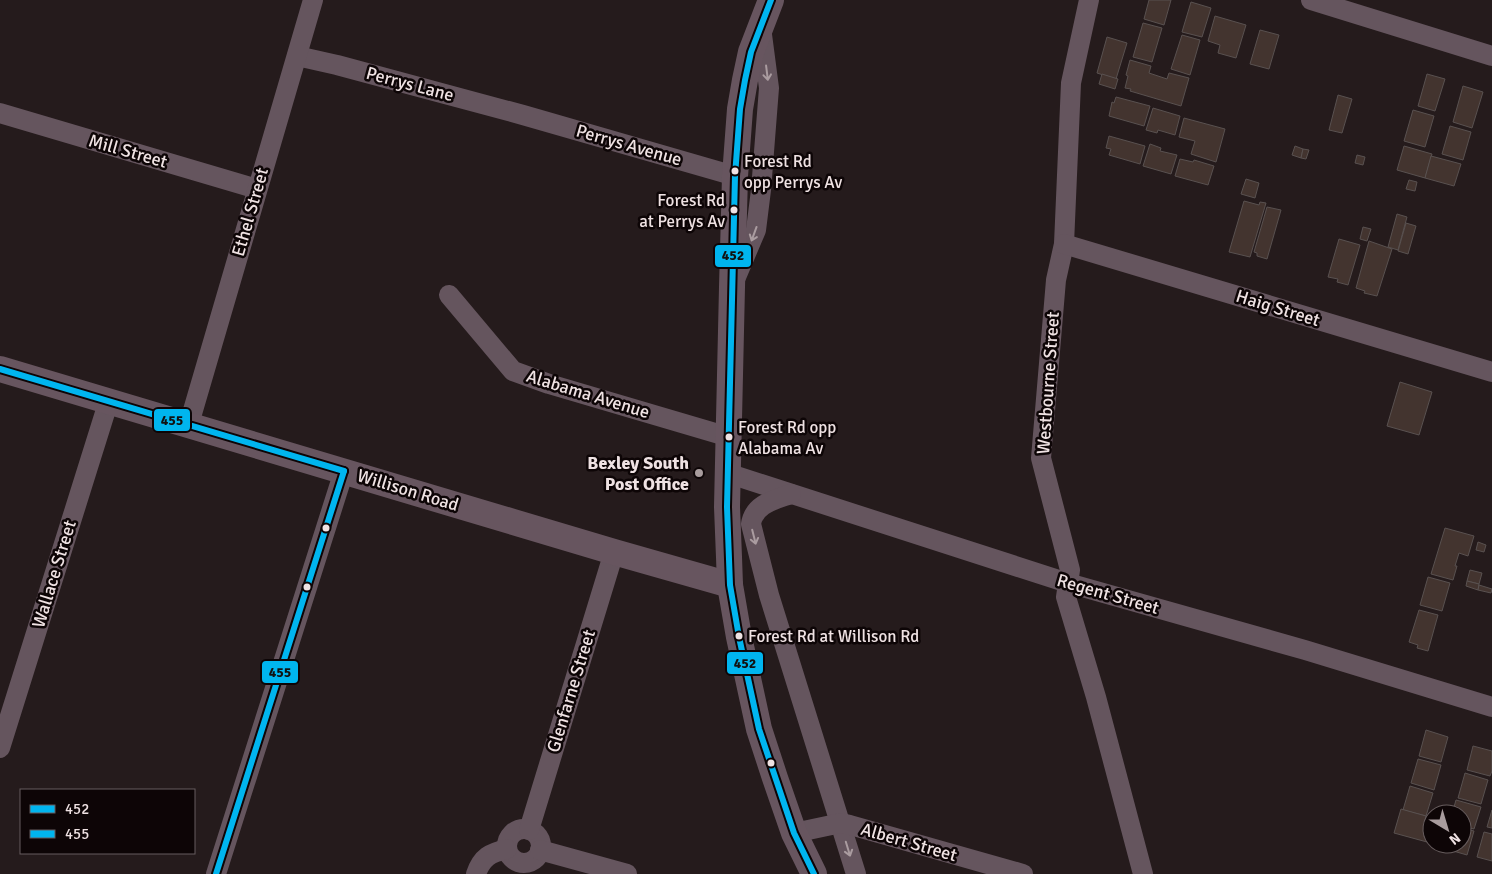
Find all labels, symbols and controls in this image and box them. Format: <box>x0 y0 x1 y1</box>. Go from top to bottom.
street label: Perrys Lane <box>364 62 456 106</box>
one-way arrow <box>762 65 772 81</box>
street label: Perrys Avenue <box>574 119 684 171</box>
street label: Mill Street <box>86 129 170 173</box>
place label: Forest Rd opp Perrys Av <box>744 151 842 193</box>
street label: Ethel Street <box>227 165 273 259</box>
marker: Forest Rd opp Perrys Av <box>730 166 740 176</box>
place label: Forest Rd at Perrys Av <box>639 190 725 232</box>
marker: Forest Rd at Perrys Av <box>729 205 739 215</box>
one-way arrow <box>749 226 758 242</box>
line badge: 452 <box>714 244 752 268</box>
text: 452 <box>722 247 744 264</box>
street label: Haig Street <box>1233 285 1323 331</box>
street label: Westbourne Street <box>1032 311 1064 455</box>
street label: Alabama Avenue <box>524 365 652 423</box>
line badge: 455 <box>153 408 191 432</box>
text: 455 <box>161 412 183 429</box>
place label: Forest Rd opp Alabama Av <box>738 417 836 459</box>
marker: Forest Rd opp Alabama Av <box>724 432 734 442</box>
place label: Bexley South Post Office <box>587 452 689 495</box>
street label: Willison Road <box>355 464 461 516</box>
marker: Bexley South Post Office <box>693 467 705 479</box>
street label: Wallace Street <box>27 517 81 631</box>
unlabelled marker <box>321 523 331 533</box>
one-way arrow <box>750 528 759 544</box>
street label: Regent Street <box>1054 569 1162 619</box>
unlabelled marker <box>302 582 312 592</box>
place label: Forest Rd at Willison Rd <box>748 626 919 647</box>
street label: Glenfarne Street <box>542 627 600 755</box>
marker: Forest Rd at Willison Rd <box>734 631 744 641</box>
line badge: 452 <box>726 651 764 675</box>
text: 452 <box>734 655 756 672</box>
line badge: 455 <box>261 660 299 684</box>
text: 455 <box>269 664 291 681</box>
unlabelled marker <box>766 758 776 768</box>
legend <box>20 789 195 854</box>
text: 452 <box>65 800 89 818</box>
north arrow <box>1422 804 1472 854</box>
street label: Albert Street <box>858 818 960 866</box>
text: 455 <box>65 825 89 843</box>
text: N <box>1446 829 1464 849</box>
one-way arrow <box>844 840 854 856</box>

